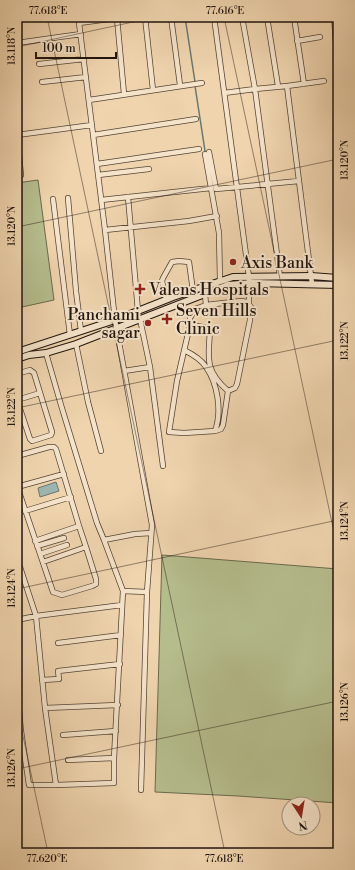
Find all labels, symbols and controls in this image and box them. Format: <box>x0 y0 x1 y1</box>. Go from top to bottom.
text: 77.618°E <box>29 5 67 17</box>
text: 77.616°E <box>206 5 244 17</box>
text: 13.118°N <box>6 26 18 65</box>
scale bar <box>36 34 116 60</box>
text: 100 m <box>42 41 76 56</box>
text: 13.120°N <box>339 139 351 180</box>
text: 13.120°N <box>6 205 18 246</box>
place label: Axis Bank <box>240 253 315 273</box>
marker: Axis Bank <box>228 257 238 267</box>
place label: Valens Hospitals <box>148 280 269 300</box>
marker: Valens Hospitals <box>134 283 146 295</box>
place label: Seven Hills Clinic <box>176 301 256 339</box>
place label: Panchami sagar <box>67 305 140 343</box>
marker: Seven Hills Clinic <box>161 313 173 325</box>
marker: Panchami sagar <box>143 318 153 328</box>
text: 13.122°N <box>339 321 351 361</box>
text: 13.122°N <box>6 387 18 427</box>
text: 13.124°N <box>339 501 351 541</box>
text: 13.124°N <box>6 568 18 608</box>
text: 13.126°N <box>339 682 351 722</box>
text: 13.126°N <box>6 748 18 788</box>
north arrow <box>281 796 321 836</box>
text: N <box>297 817 309 833</box>
text: 77.620°E <box>27 853 68 865</box>
text: 77.618°E <box>205 853 243 865</box>

